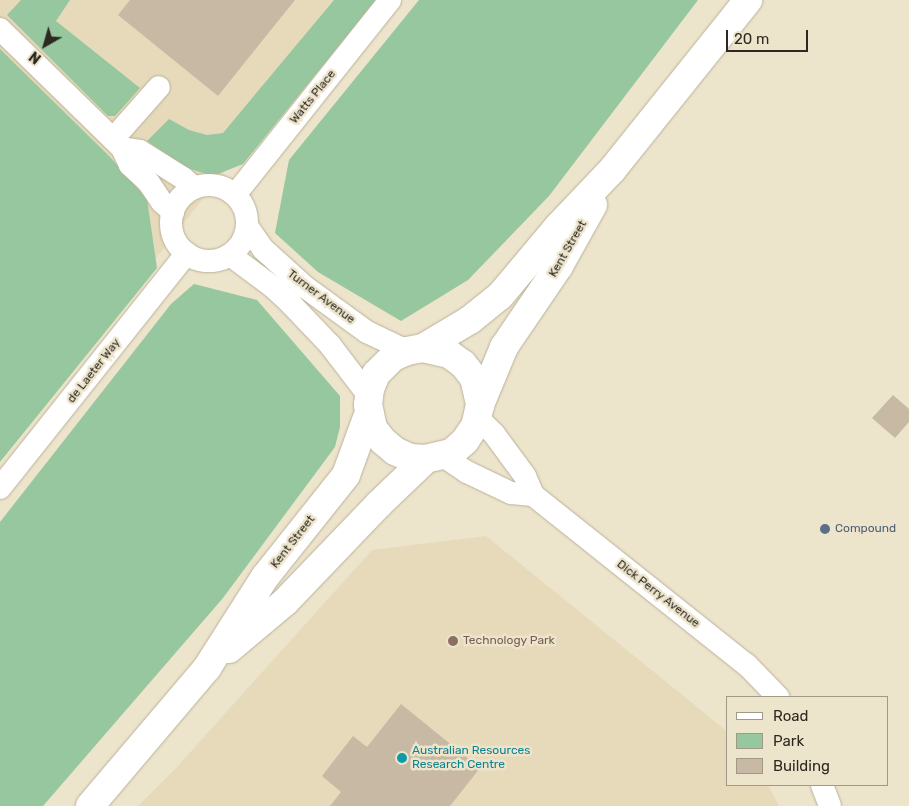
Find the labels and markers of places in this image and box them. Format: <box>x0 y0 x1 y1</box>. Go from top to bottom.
place label: Compound <box>835 522 896 536</box>
marker: Compound <box>819 523 831 535</box>
place label: Technology Park <box>463 634 555 648</box>
marker: Technology Park <box>447 635 459 647</box>
place label: Australian Resources Research Centre <box>412 744 530 772</box>
marker: Australian Resources Research Centre <box>396 752 408 764</box>

